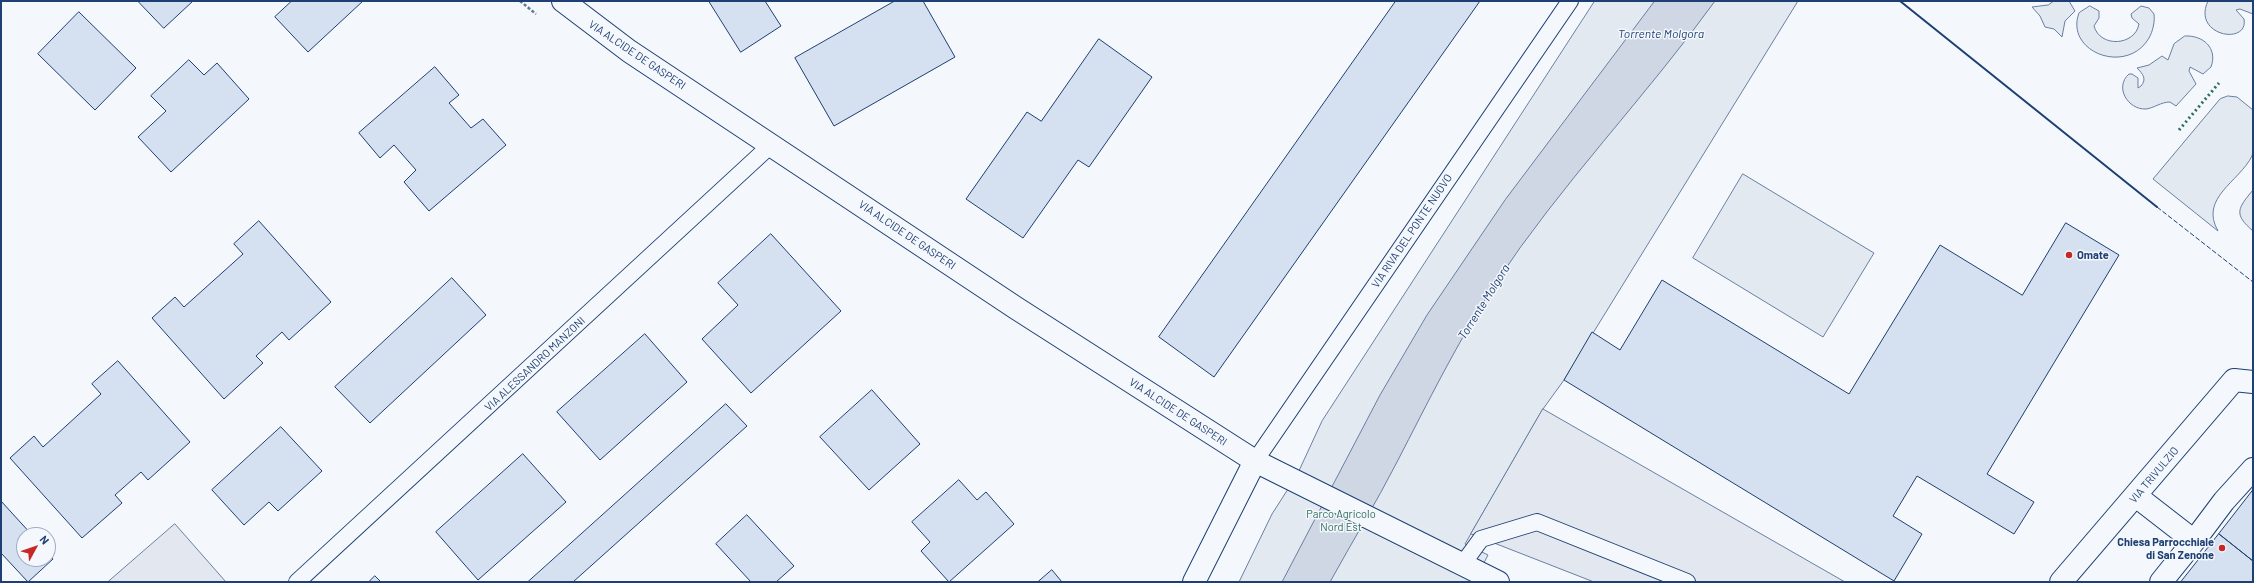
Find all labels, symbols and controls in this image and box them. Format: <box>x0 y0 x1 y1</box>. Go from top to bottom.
street label: VIA ALCIDE DE GASPERI <box>586 18 688 92</box>
water label: Torrente Molgora <box>1618 27 1704 41</box>
street label: VIA RIVA DEL PONTE NUOVO <box>1369 172 1455 290</box>
street label: VIA ALCIDE DE GASPERI <box>856 198 958 272</box>
place label: Omate <box>2077 248 2109 262</box>
marker: Omate <box>2064 250 2074 260</box>
water label: Torrente Molgora <box>1455 262 1513 342</box>
street label: VIA ALESSANDRO MANZONI <box>482 314 588 414</box>
street label: VIA ALCIDE DE GASPERI <box>1127 375 1229 449</box>
street label: VIA TRIVULZIO <box>2127 444 2181 506</box>
park label: Parco Agricolo Nord Est <box>1306 507 1376 533</box>
north arrow <box>16 527 56 567</box>
text: N <box>37 533 52 547</box>
place label: Chiesa Parrocchiale di San Zenone <box>2117 535 2214 561</box>
marker: Chiesa Parrocchiale di San Zenone <box>2217 543 2227 553</box>

